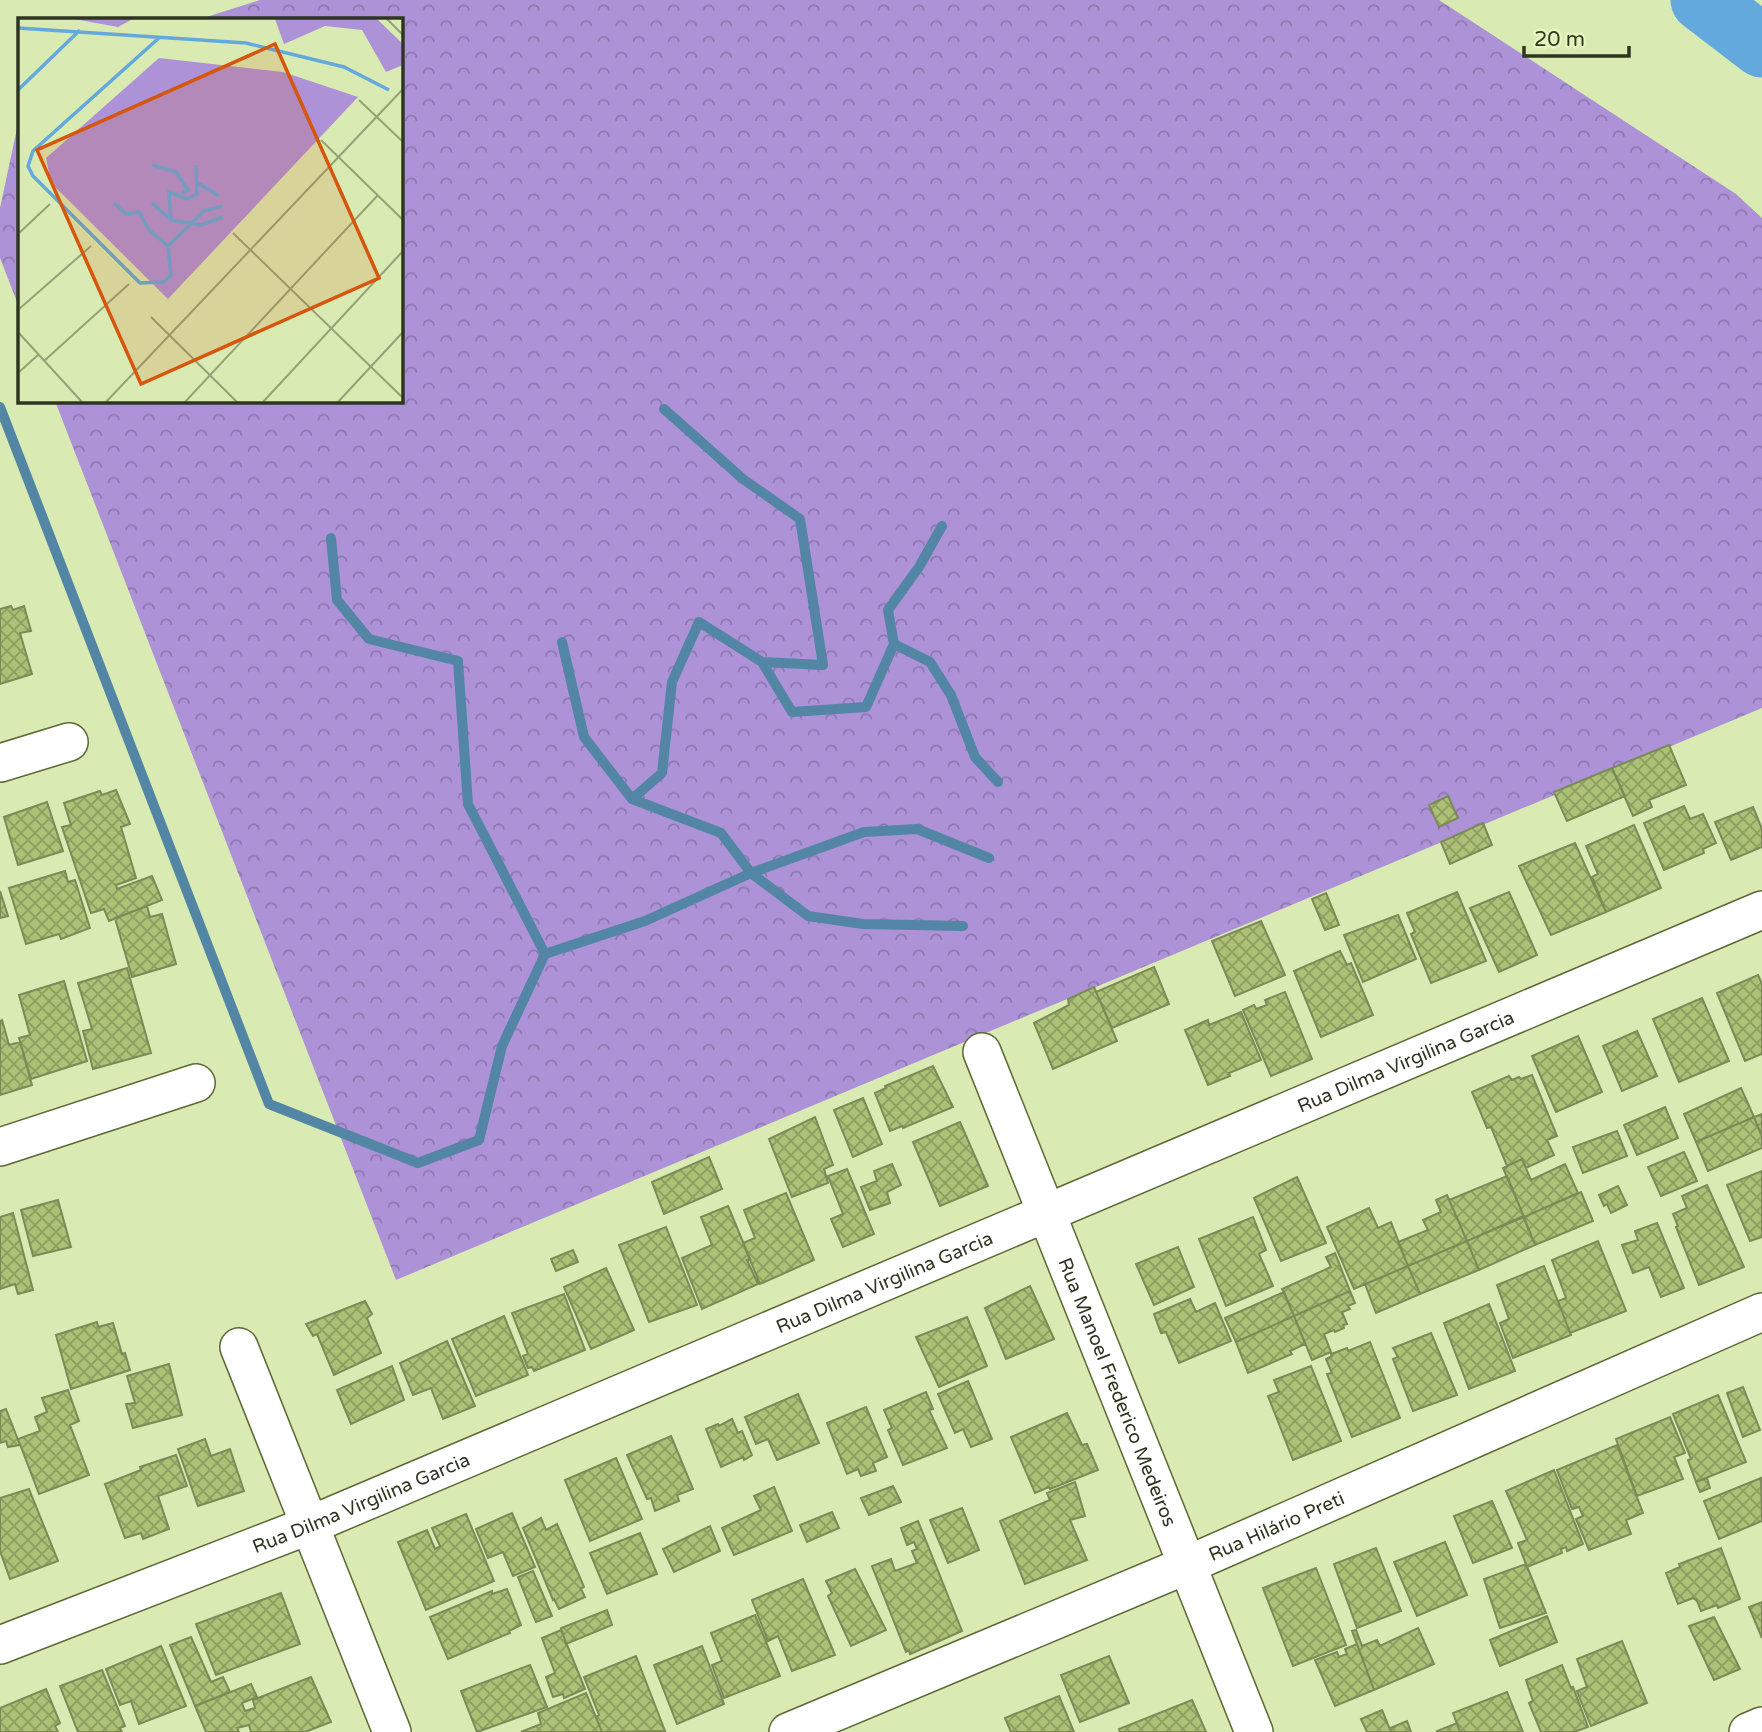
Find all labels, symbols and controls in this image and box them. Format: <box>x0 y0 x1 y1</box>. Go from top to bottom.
scale bar <box>1524 14 1629 58</box>
inset map <box>18 18 402 402</box>
text: 20 m <box>1534 27 1585 52</box>
street label: Rua Dilma Virgilina Garcia <box>1294 1006 1517 1118</box>
street label: Rua Dilma Virgilina Garcia <box>773 1227 996 1338</box>
street label: Rua Manoel Frederico Medeiros <box>1053 1255 1181 1530</box>
street label: Rua Dilma Virgilina Garcia <box>249 1449 473 1558</box>
street label: Rua Hilário Preti <box>1205 1487 1348 1566</box>

